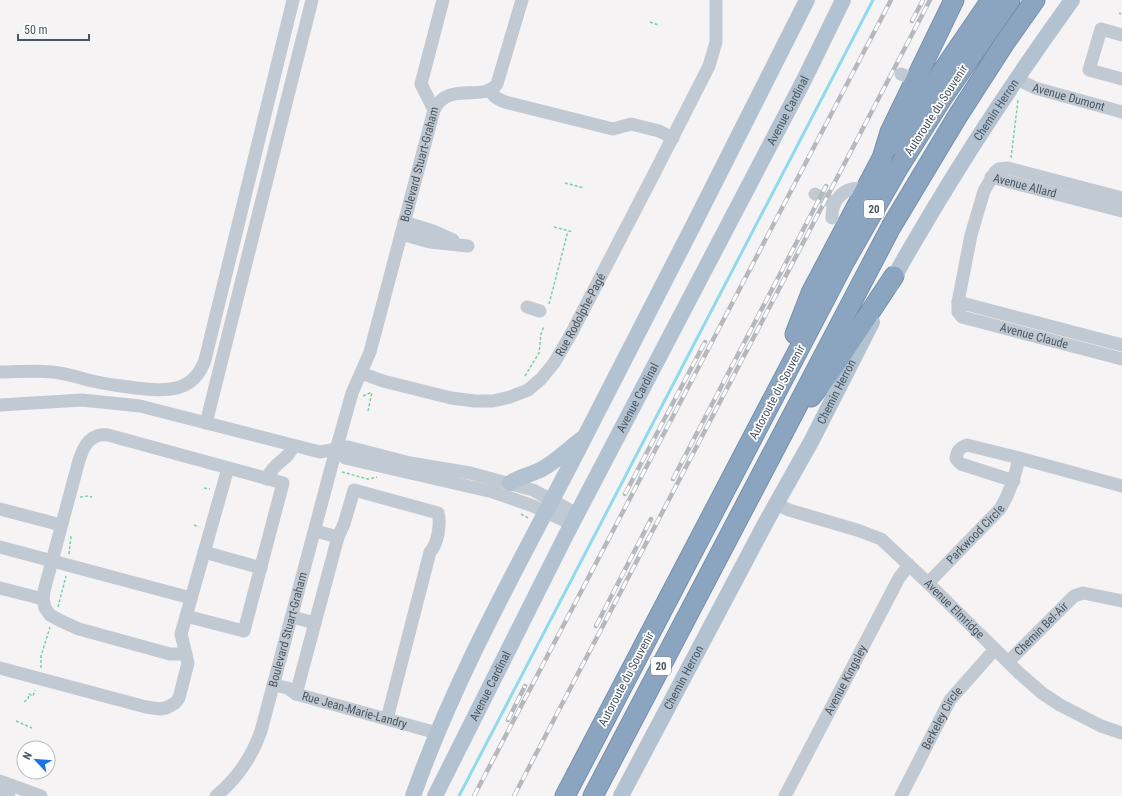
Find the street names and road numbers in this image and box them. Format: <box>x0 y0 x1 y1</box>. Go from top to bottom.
street label: Autoroute du Souvenir <box>902 62 971 158</box>
street label: Avenue Cardinal <box>764 74 812 148</box>
street label: Chemin Herron <box>971 76 1022 143</box>
street label: Avenue Dumont <box>1031 81 1107 114</box>
street label: Boulevard Stuart-Graham <box>398 105 442 223</box>
street label: Avenue Allard <box>992 171 1058 201</box>
road number: 20 <box>864 200 884 218</box>
street label: Rue Rodolphe-Pagé <box>552 271 608 359</box>
street label: Avenue Claude <box>998 320 1070 352</box>
street label: Autoroute du Souvenir <box>746 342 808 442</box>
street label: Chemin Herron <box>814 357 859 427</box>
street label: Avenue Cardinal <box>614 361 662 435</box>
street label: Parkwood Circle <box>944 502 1008 567</box>
street label: Boulevard Stuart-Graham <box>266 571 310 689</box>
street label: Avenue Elmridge <box>921 576 987 642</box>
street label: Chemin Bel-Air <box>1012 599 1071 658</box>
street label: Autoroute du Souvenir <box>595 629 657 729</box>
street label: Avenue Kingsley <box>822 642 870 717</box>
street label: Chemin Herron <box>661 643 706 712</box>
street label: Avenue Cardinal <box>467 649 514 723</box>
road number: 20 <box>651 657 671 675</box>
street label: Berkeley Circle <box>919 684 966 752</box>
street label: Rue Jean-Marie-Landry <box>300 689 409 731</box>

